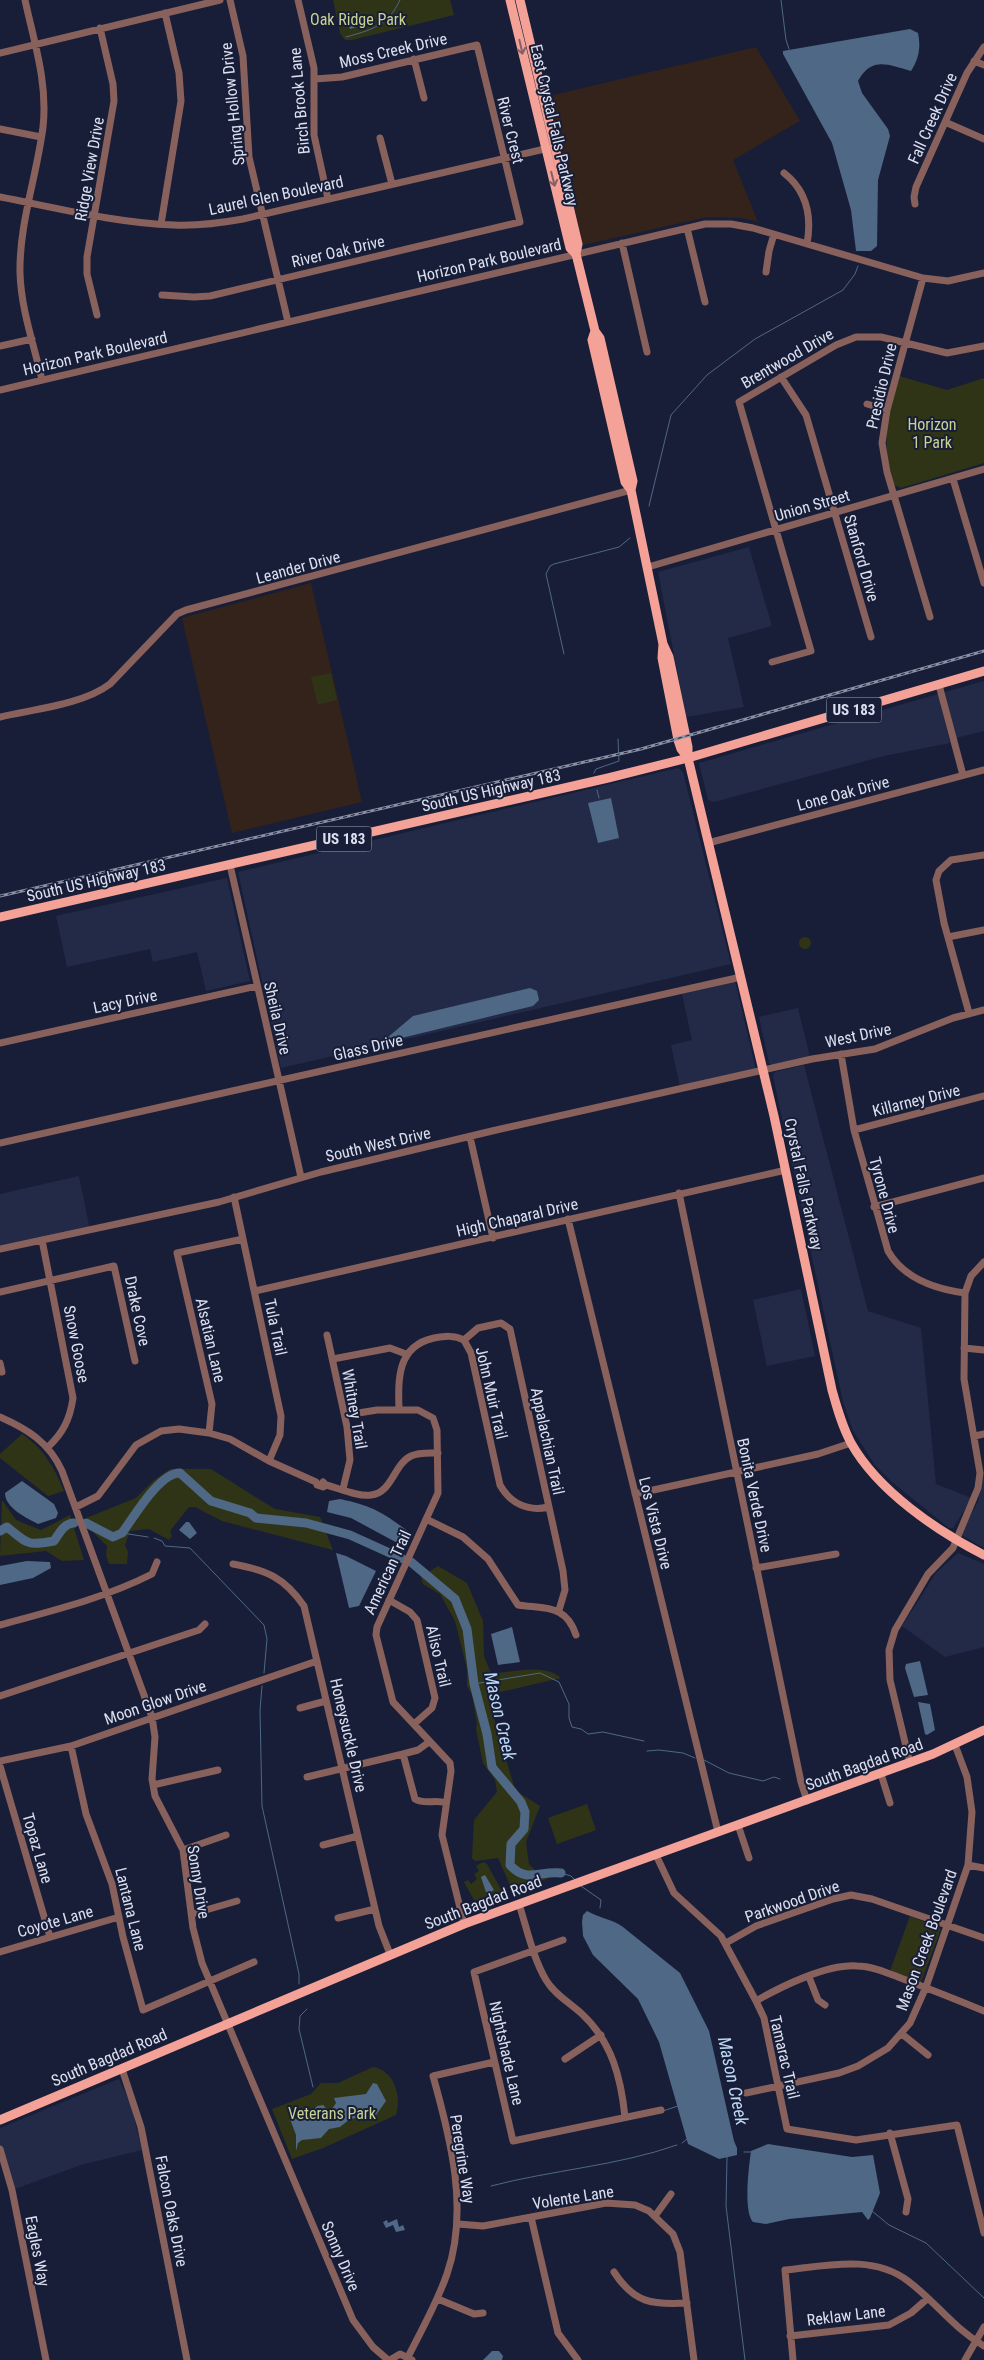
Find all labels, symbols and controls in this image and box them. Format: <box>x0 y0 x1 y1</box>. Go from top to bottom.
park label: Oak Ridge Park <box>310 10 407 29</box>
street label: Moss Creek Drive <box>337 29 449 72</box>
one-way arrow <box>517 39 526 55</box>
street label: Spring Hollow Drive <box>217 42 248 166</box>
street label: East Crystal Falls Parkway <box>527 42 582 208</box>
street label: Birch Brook Lane <box>285 47 314 155</box>
street label: Fall Creek Drive <box>904 70 961 167</box>
street label: River Crest <box>493 95 528 166</box>
street label: Ridge View Drive <box>71 116 108 223</box>
one-way arrow <box>549 171 558 187</box>
street label: Laurel Glen Boulevard <box>207 172 345 219</box>
street label: River Oak Drive <box>290 232 387 271</box>
street label: Horizon Park Boulevard <box>415 235 563 286</box>
street label: Brentwood Drive <box>738 324 837 393</box>
street label: Horizon Park Boulevard <box>21 328 169 379</box>
street label: Presidio Drive <box>862 341 901 431</box>
park label: Horizon 1 Park <box>907 415 957 452</box>
street label: Union Street <box>772 486 852 525</box>
street label: Stanford Drive <box>840 512 883 604</box>
street label: Leander Drive <box>254 547 342 588</box>
road number: US 183 <box>826 698 882 722</box>
street label: South US Highway 183 <box>420 765 563 816</box>
street label: Lone Oak Drive <box>795 772 891 815</box>
road number: US 183 <box>316 826 372 852</box>
street label: South US Highway 183 <box>25 855 168 906</box>
street label: Sheila Drive <box>260 980 295 1056</box>
street label: Lacy Drive <box>91 985 159 1018</box>
street label: West Drive <box>823 1019 893 1052</box>
street label: Glass Drive <box>331 1030 405 1065</box>
street label: Killarney Drive <box>870 1080 962 1121</box>
street label: Crystal Falls Parkway <box>780 1116 827 1252</box>
street label: South West Drive <box>324 1123 433 1166</box>
street label: Tyrone Drive <box>865 1155 904 1235</box>
street label: High Chaparal Drive <box>454 1194 580 1241</box>
street label: Drake Cove <box>121 1274 154 1348</box>
street label: Alsatian Lane <box>192 1296 229 1384</box>
street label: Tula Trail <box>260 1297 291 1357</box>
street label: Snow Goose <box>60 1304 93 1384</box>
street label: John Muir Trail <box>472 1345 511 1441</box>
street label: Whitney Trail <box>338 1368 371 1451</box>
street label: Appalachian Trail <box>527 1386 568 1496</box>
street label: Bonita Verde Drive <box>733 1436 776 1554</box>
street label: Los Vista Drive <box>635 1475 676 1571</box>
street label: American Trail <box>360 1527 415 1617</box>
street label: Aliso Trail <box>422 1623 455 1689</box>
water label: Mason Creek <box>480 1670 521 1763</box>
street label: Moon Glow Drive <box>102 1676 209 1729</box>
street label: Honeysuckle Drive <box>326 1676 371 1794</box>
street label: South Bagdad Road <box>803 1734 926 1795</box>
street label: Topaz Lane <box>18 1811 57 1886</box>
street label: Sonny Drive <box>183 1844 214 1920</box>
street label: Lantana Lane <box>111 1866 150 1953</box>
street label: Mason Creek Boulevard <box>892 1867 961 2013</box>
street label: South Bagdad Road <box>422 1871 544 1934</box>
street label: Parkwood Drive <box>742 1876 842 1926</box>
street label: Coyote Lane <box>15 1902 95 1941</box>
street label: Nightshade Lane <box>485 1999 528 2107</box>
street label: Tamarac Trail <box>766 2014 803 2101</box>
street label: South Bagdad Road <box>48 2025 170 2090</box>
water label: Mason Creek <box>714 2035 753 2128</box>
park label: Veterans Park <box>288 2104 377 2123</box>
street label: Peregrine Way <box>446 2113 479 2205</box>
street label: Falcon Oaks Drive <box>151 2154 192 2268</box>
street label: Volente Lane <box>531 2182 615 2213</box>
street label: Eagles Way <box>21 2214 54 2288</box>
street label: Sonny Drive <box>317 2218 364 2294</box>
street label: Reklaw Lane <box>806 2301 886 2330</box>

